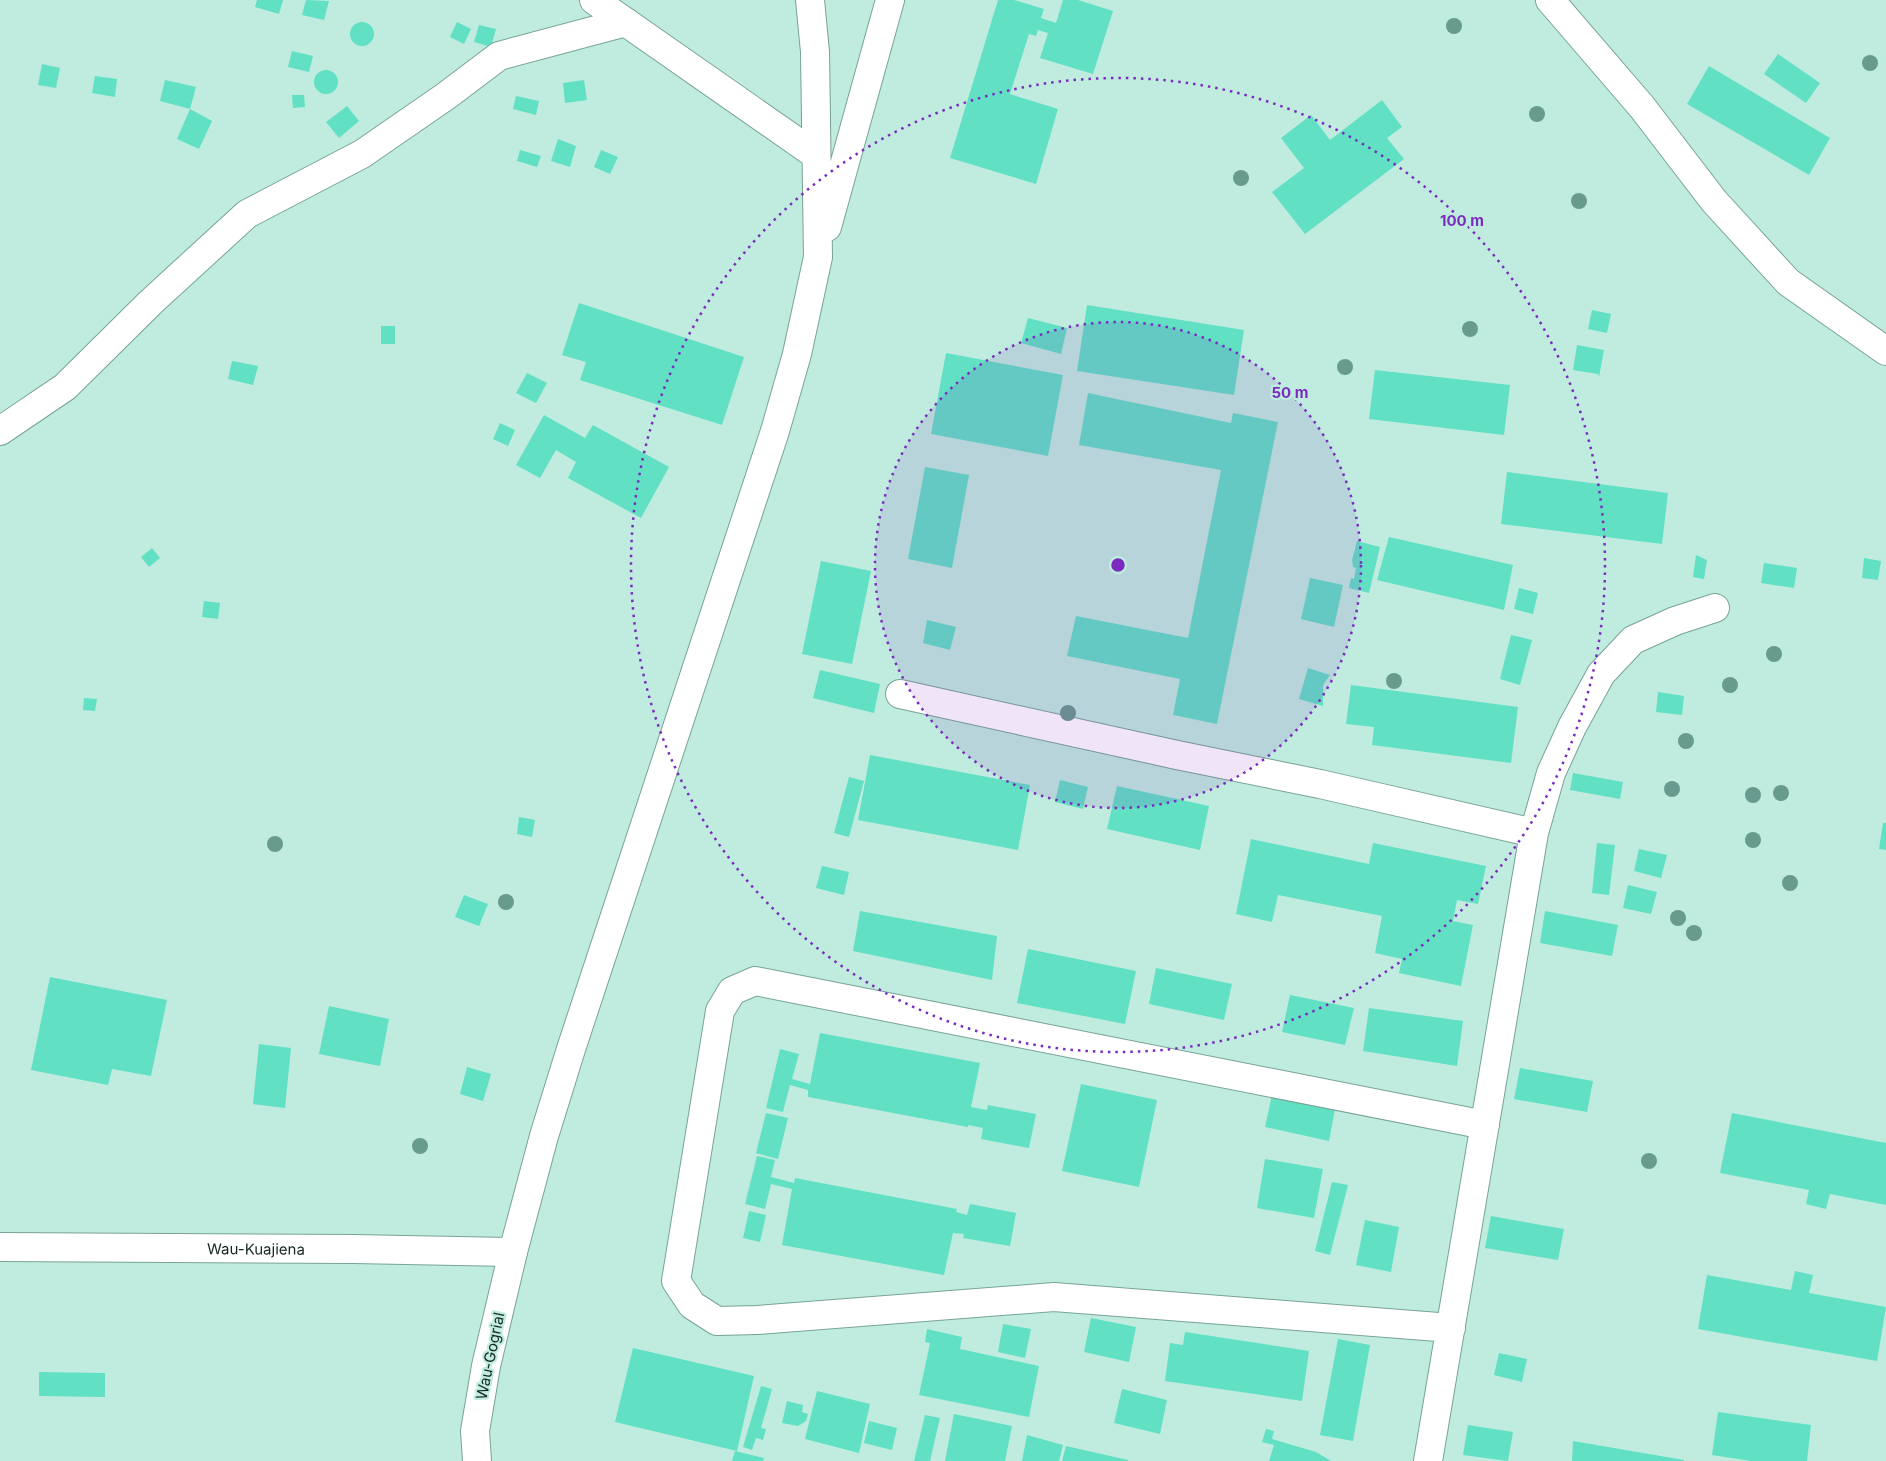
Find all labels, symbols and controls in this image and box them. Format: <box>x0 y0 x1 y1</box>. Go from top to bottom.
text: 100 m <box>1440 211 1484 230</box>
text: 50 m <box>1272 383 1308 402</box>
centre of rings <box>1109 556 1127 574</box>
street label: Wau-Kuajiena <box>207 1239 305 1258</box>
street label: Wau-Gogrial <box>471 1311 509 1401</box>

